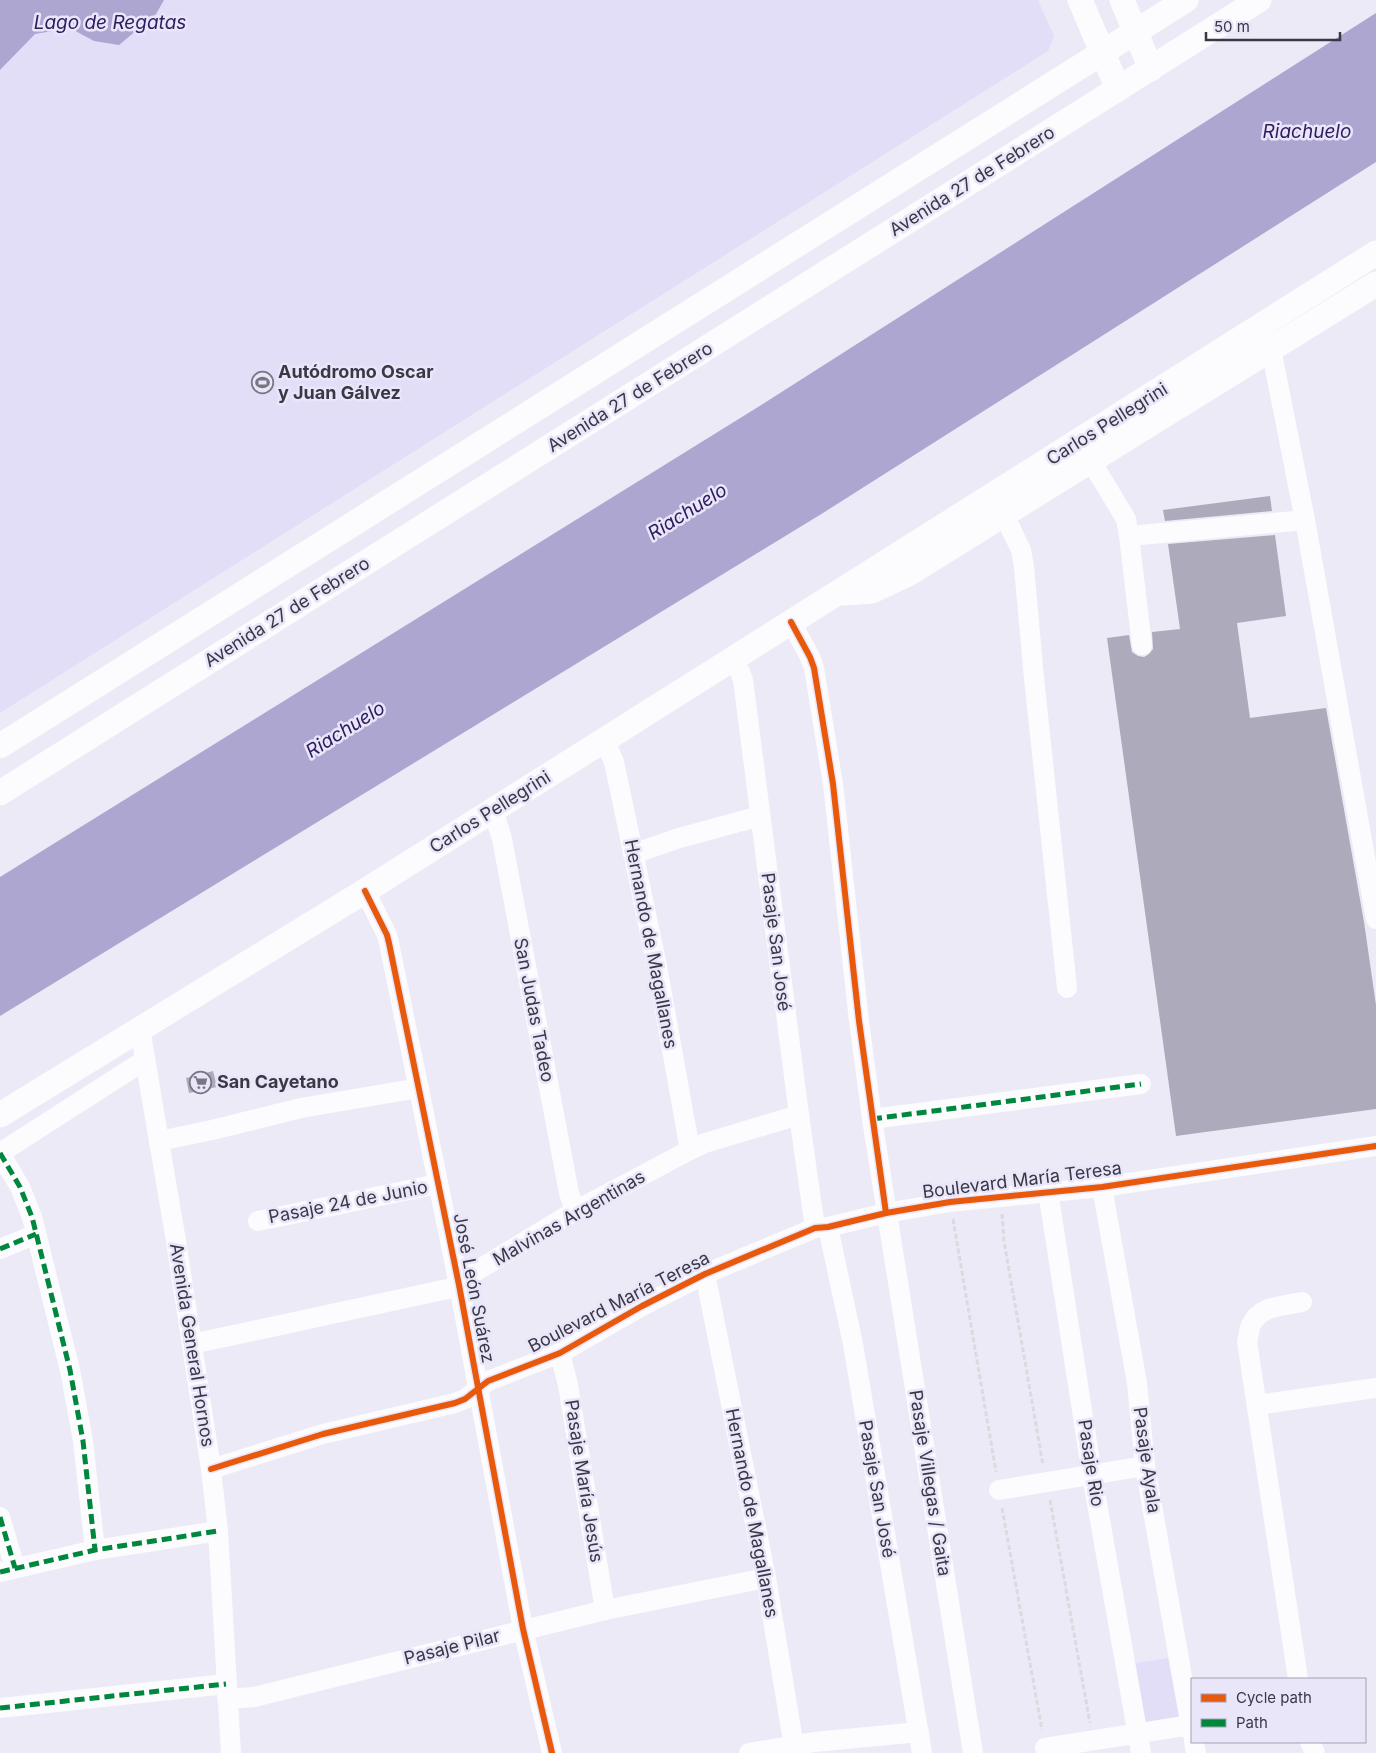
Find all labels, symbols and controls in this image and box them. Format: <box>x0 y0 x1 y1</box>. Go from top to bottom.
scale bar <box>1206 10 1340 42</box>
water label: Lago de Regatas <box>34 11 186 34</box>
text: 50 m <box>1214 17 1250 36</box>
water label: Riachuelo <box>1263 120 1351 143</box>
street label: Avenida 27 de Febrero <box>885 121 1058 240</box>
street label: Avenida 27 de Febrero <box>543 337 716 456</box>
place label: Autódromo Oscar y Juan Gálvez <box>278 361 434 403</box>
sports icon: Autódromo Oscar y Juan Gálvez <box>250 370 274 394</box>
street label: Carlos Pellegrini <box>1042 378 1171 469</box>
water label: Riachuelo <box>644 478 731 545</box>
street label: Avenida 27 de Febrero <box>200 552 373 671</box>
water label: Riachuelo <box>302 696 389 763</box>
street label: Carlos Pellegrini <box>425 766 554 857</box>
street label: Hernando de Magallanes <box>621 837 682 1050</box>
street label: Pasaje San José <box>758 871 795 1012</box>
street label: San Judas Tadeo <box>510 936 559 1084</box>
supermarket icon: San Cayetano <box>189 1070 213 1094</box>
place label: San Cayetano <box>217 1071 339 1092</box>
street label: Boulevard María Teresa <box>921 1157 1123 1202</box>
street label: Malvinas Argentinas <box>489 1165 649 1270</box>
street label: Pasaje 24 de Junio <box>266 1176 429 1227</box>
street label: José León Suárez <box>450 1211 499 1365</box>
street label: Avenida General Hornos <box>166 1241 219 1448</box>
street label: Boulevard María Teresa <box>525 1247 713 1356</box>
street label: Pasaje Villegas / Gaita <box>905 1388 956 1578</box>
street label: Pasaje María Jesús <box>561 1398 608 1564</box>
street label: Hernando de Magallanes <box>722 1406 783 1619</box>
street label: Pasaje Ayala <box>1130 1406 1165 1514</box>
street label: Pasaje San José <box>855 1418 900 1559</box>
street label: Pasaje Rio <box>1074 1418 1109 1508</box>
street label: Pasaje Pilar <box>402 1624 502 1669</box>
legend <box>1191 1678 1366 1743</box>
text: Cycle path <box>1236 1688 1312 1707</box>
text: Path <box>1236 1713 1268 1732</box>

